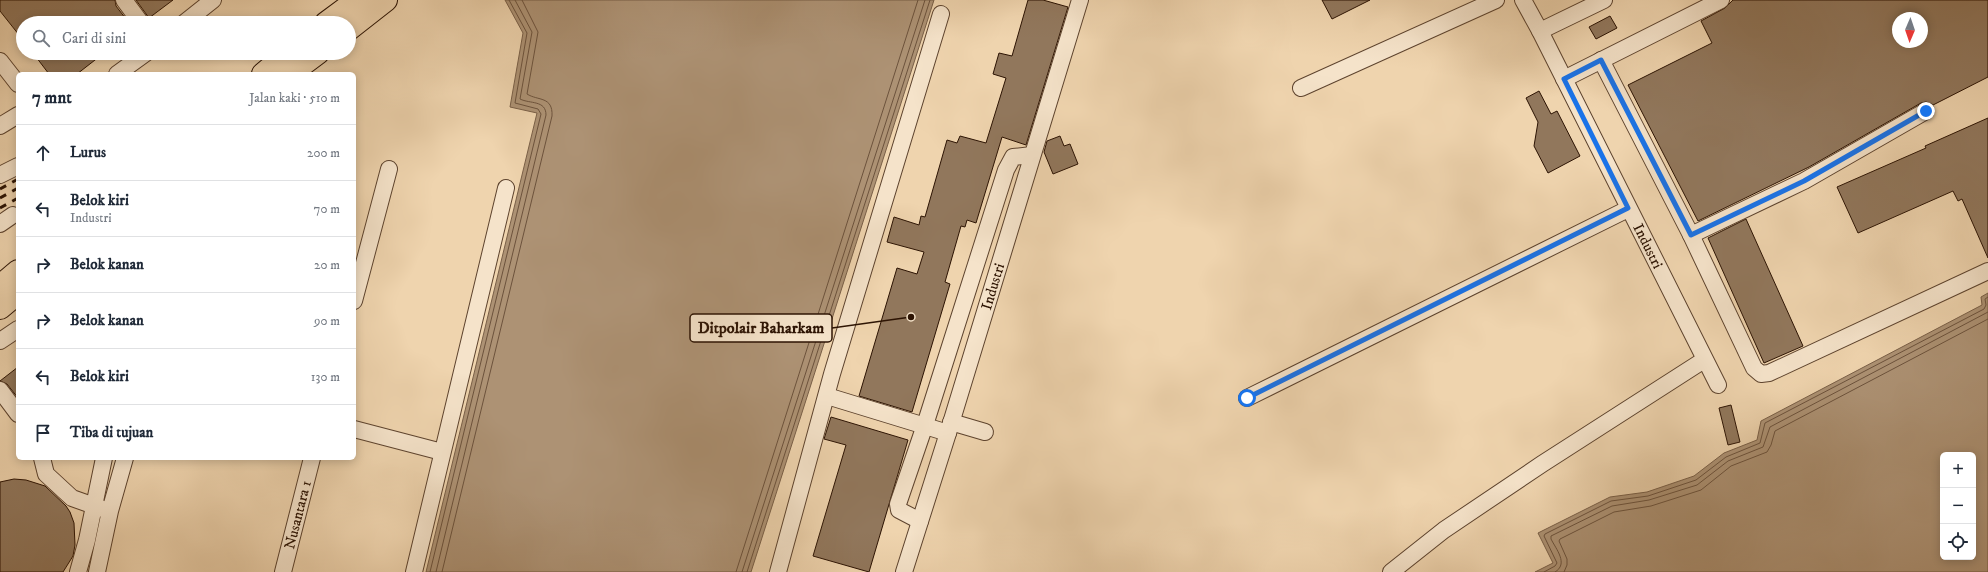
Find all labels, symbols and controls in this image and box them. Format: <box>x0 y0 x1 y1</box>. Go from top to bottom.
north arrow <box>1892 12 1928 48</box>
search box <box>16 16 356 60</box>
icon: search <box>30 27 52 49</box>
text: Cari di sini <box>62 29 126 48</box>
text: 7 mnt <box>32 87 72 109</box>
text: Jalan kaki · 510 m <box>249 90 340 106</box>
route end <box>1917 102 1935 120</box>
icon: ahead <box>32 142 54 164</box>
text: Lurus <box>70 143 106 162</box>
text: 200 m <box>307 145 340 161</box>
text: Belok kiri <box>70 191 129 210</box>
icon: left <box>32 198 54 220</box>
text: 70 m <box>314 201 340 217</box>
text: Industri <box>70 210 112 226</box>
street label: Industri <box>1628 220 1667 272</box>
icon: right <box>32 254 54 276</box>
text: Belok kanan <box>70 255 144 274</box>
text: 20 m <box>314 257 340 273</box>
street label: Industri <box>977 261 1009 312</box>
icon: right <box>32 310 54 332</box>
text: Belok kanan <box>70 311 144 330</box>
text: 90 m <box>314 313 340 329</box>
callout: Ditpolair Baharkam <box>690 314 832 342</box>
text: Ditpolair Baharkam <box>698 318 824 338</box>
icon: left <box>32 366 54 388</box>
text: Belok kiri <box>70 367 129 386</box>
text: 130 m <box>311 369 340 385</box>
route start <box>1238 389 1256 407</box>
icon: arrive <box>32 422 54 444</box>
text: Tiba di tujuan <box>70 423 153 442</box>
map controls <box>1940 452 1976 560</box>
button: + <box>1940 452 1976 488</box>
street label: Nusantara 1 <box>280 479 316 551</box>
button: − <box>1940 488 1976 524</box>
button: locate <box>1940 524 1976 560</box>

